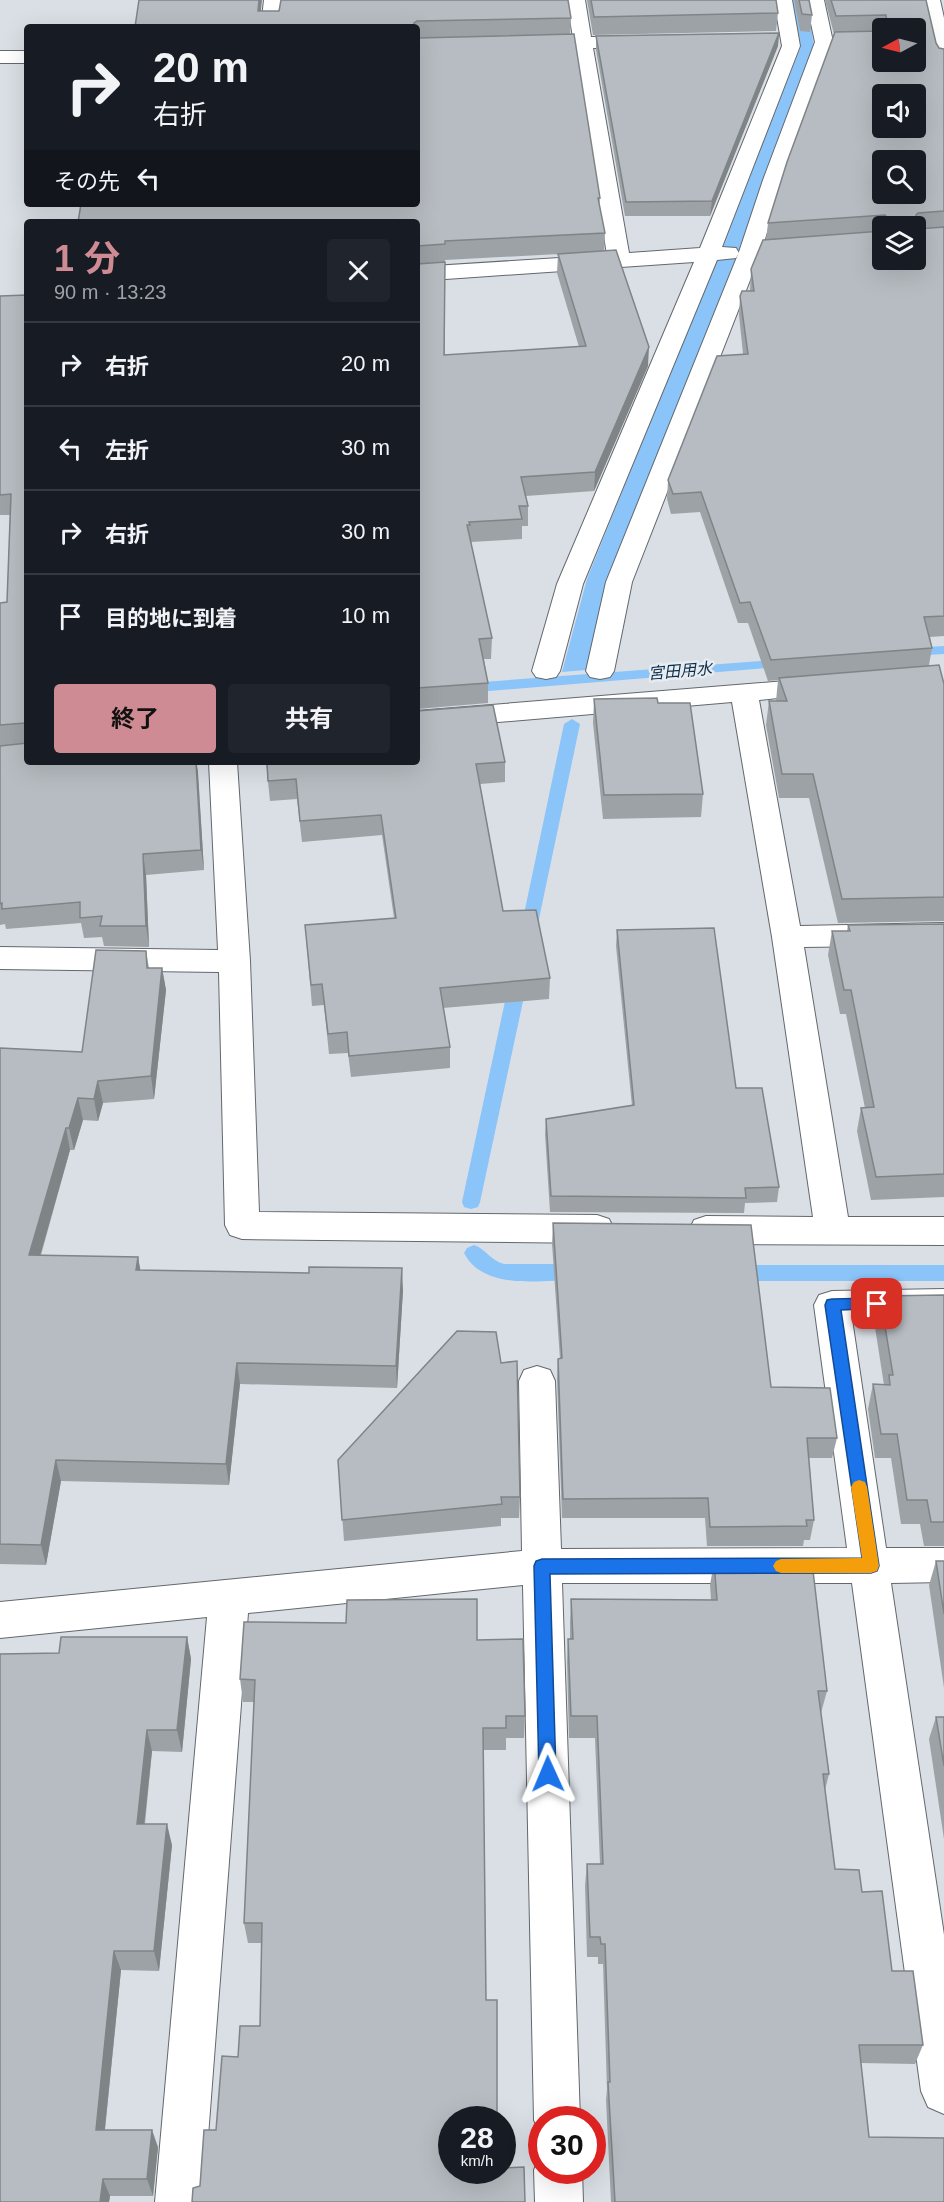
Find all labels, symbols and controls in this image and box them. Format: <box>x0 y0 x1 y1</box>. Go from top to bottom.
north arrow <box>872 18 926 72</box>
map controls <box>872 18 926 270</box>
text: 20 m <box>153 44 249 91</box>
icon: right <box>54 48 132 126</box>
button: sound <box>872 84 926 138</box>
text: 右折 <box>153 100 207 130</box>
button: search <box>872 150 926 204</box>
icon: left <box>132 162 165 195</box>
text: その先 <box>54 169 120 194</box>
button: layers <box>872 216 926 270</box>
text: 1 分 <box>54 238 120 279</box>
button: close <box>327 239 390 302</box>
text: 90 m · 13:23 <box>54 281 166 303</box>
icon: right <box>54 348 87 381</box>
text: 20 m <box>341 351 390 376</box>
text: 右折 <box>105 354 149 379</box>
icon: left <box>54 432 87 465</box>
text: 30 m <box>341 435 390 460</box>
text: 左折 <box>105 438 149 463</box>
icon: right <box>54 516 87 549</box>
text: 30 m <box>341 519 390 544</box>
text: 右折 <box>105 522 149 547</box>
icon: arrive <box>54 600 87 633</box>
text: 10 m <box>341 603 390 628</box>
text: 目的地に到着 <box>105 606 237 631</box>
water label: 宮田用水 <box>647 660 715 682</box>
button: 終了 <box>54 684 216 753</box>
button: 共有 <box>228 684 390 753</box>
pin <box>851 1278 902 1329</box>
icon: arrive <box>860 1287 893 1320</box>
position arrow <box>516 1742 580 1806</box>
speed limit sign: 30 <box>528 2106 606 2184</box>
text: 28 <box>460 2121 494 2154</box>
text: km/h <box>461 2152 493 2169</box>

